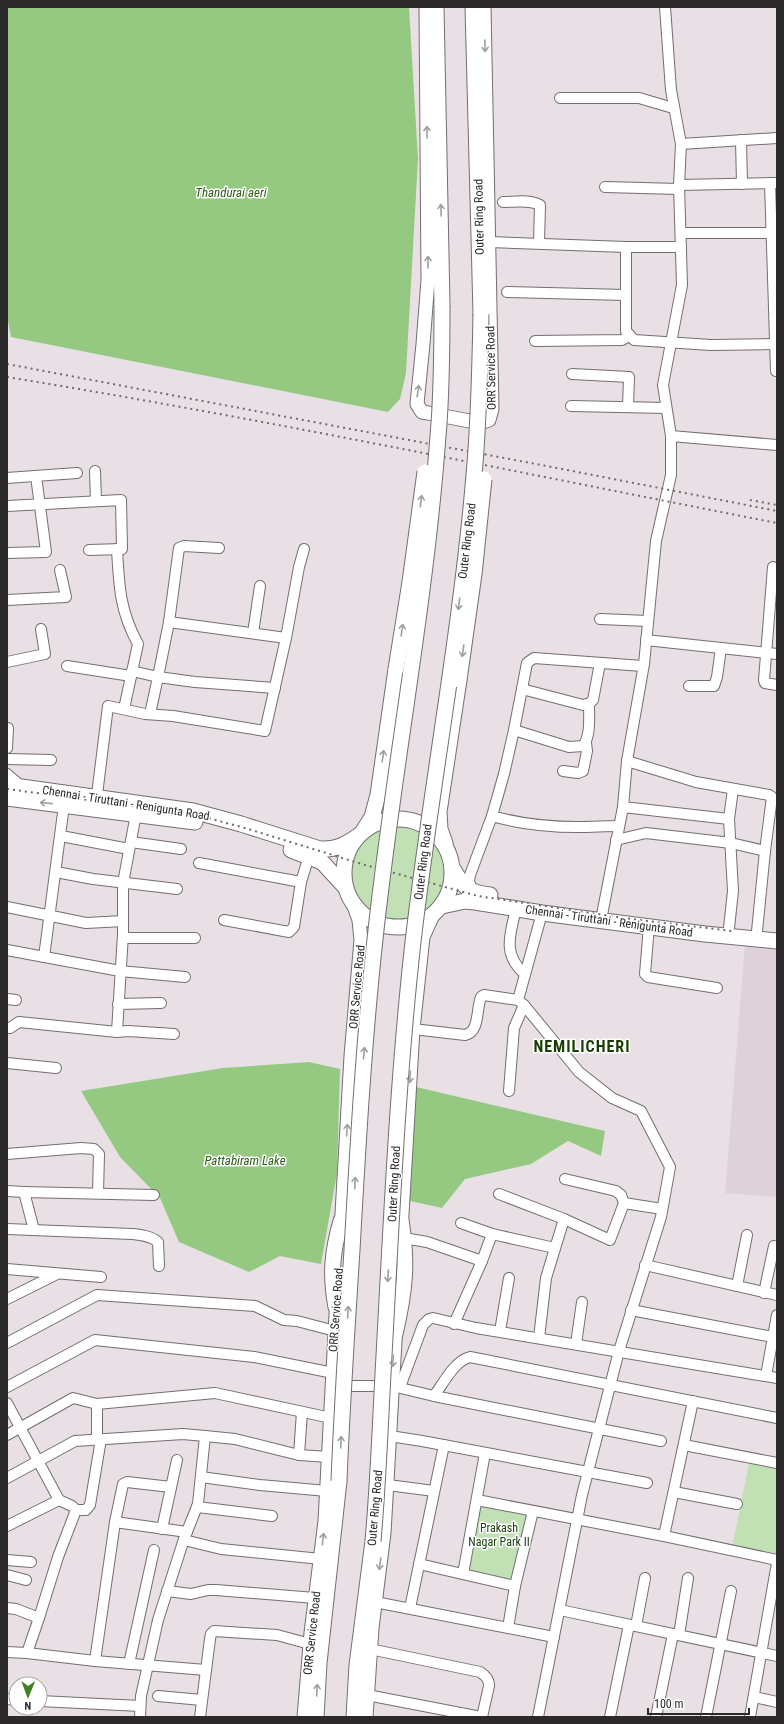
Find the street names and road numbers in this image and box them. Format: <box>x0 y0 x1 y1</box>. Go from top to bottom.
street label: Outer Ring Road <box>471 179 487 255</box>
street label: ORR Service Road <box>483 326 499 410</box>
street label: Outer Ring Road <box>455 502 479 580</box>
street label: Chennai - Tiruttani - Renigunta Road <box>41 783 211 823</box>
street label: Outer Ring Road <box>411 823 435 901</box>
street label: Chennai - Tiruttani - Renigunta Road <box>524 902 694 940</box>
street label: ORR Service Road <box>346 944 368 1030</box>
street label: Outer Ring Road <box>385 1145 403 1222</box>
street label: ORR Service Road <box>326 1267 346 1352</box>
street label: Outer Ring Road <box>365 1469 385 1547</box>
street label: ORR Service Road <box>301 1590 323 1676</box>

